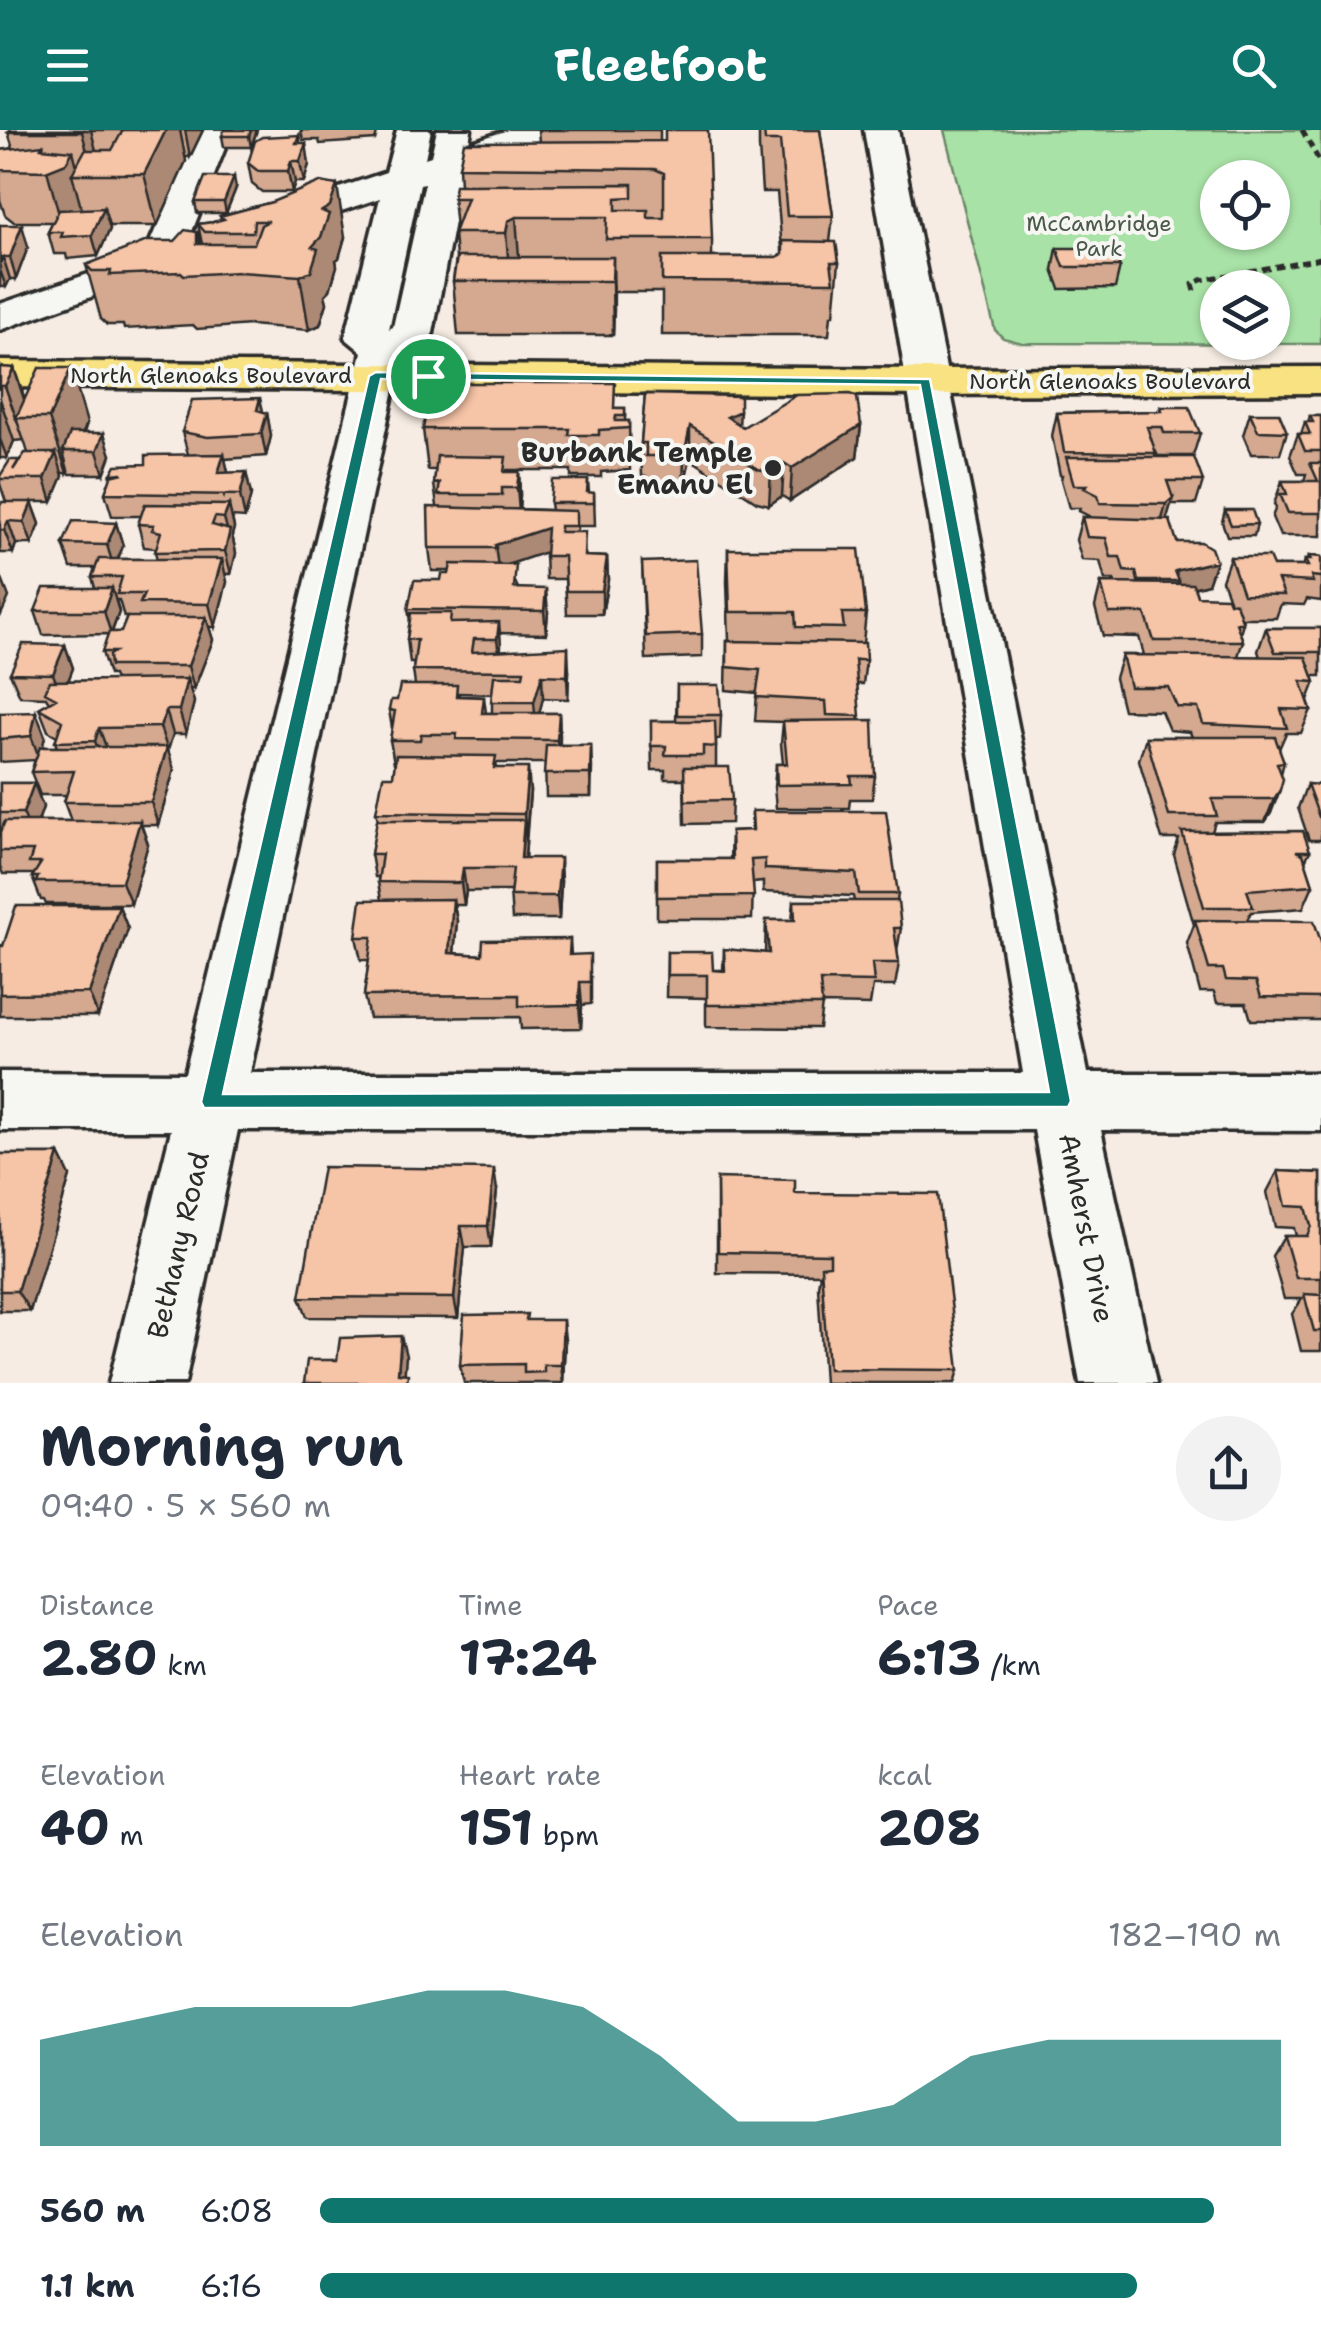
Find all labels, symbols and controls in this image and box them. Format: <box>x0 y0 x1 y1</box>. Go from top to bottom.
text: Fleetfoot <box>554 35 767 95</box>
icon: menu <box>40 38 95 93</box>
icon: search <box>1226 38 1281 93</box>
map controls <box>1200 160 1290 360</box>
button: locate <box>1200 160 1290 250</box>
park label: McCambridge Park <box>1026 209 1172 263</box>
button: layers <box>1200 270 1290 360</box>
pin <box>386 334 471 419</box>
icon: arrive <box>401 349 456 404</box>
street label: North Glenoaks Boulevard <box>70 361 352 390</box>
street label: North Glenoaks Boulevard <box>969 367 1251 396</box>
place label: Burbank Temple Emanu El <box>521 433 753 503</box>
marker: Burbank Temple Emanu El <box>762 457 784 479</box>
street label: Amherst Drive <box>1050 1130 1124 1326</box>
street label: Bethany Road <box>138 1148 218 1342</box>
text: Morning run <box>40 1409 404 1483</box>
button: share <box>1176 1416 1281 1521</box>
text: 09:40 · 5 × 560 m <box>40 1484 331 1527</box>
text: Distance <box>40 1586 155 1624</box>
text: Time <box>459 1586 523 1624</box>
text: Pace <box>877 1586 939 1624</box>
text: 2.80 <box>40 1624 158 1691</box>
text: 17:24 <box>459 1624 597 1691</box>
text: 6:13 <box>877 1624 981 1691</box>
text: km <box>158 1646 207 1684</box>
text: /km <box>981 1646 1041 1684</box>
text: Elevation <box>40 1756 165 1794</box>
text: Heart rate <box>459 1756 601 1794</box>
text: kcal <box>877 1756 932 1794</box>
text: 40 <box>40 1794 110 1861</box>
text: 151 <box>459 1794 533 1861</box>
text: 208 <box>877 1794 981 1861</box>
text: m <box>110 1816 144 1854</box>
text: bpm <box>533 1816 599 1854</box>
text: Elevation <box>40 1913 183 1956</box>
text: 182–190 m <box>1108 1913 1281 1956</box>
text: 560 m <box>40 2189 145 2232</box>
text: 6:08 <box>200 2189 273 2232</box>
text: 1.1 km <box>40 2264 135 2307</box>
text: 6:16 <box>200 2264 263 2307</box>

